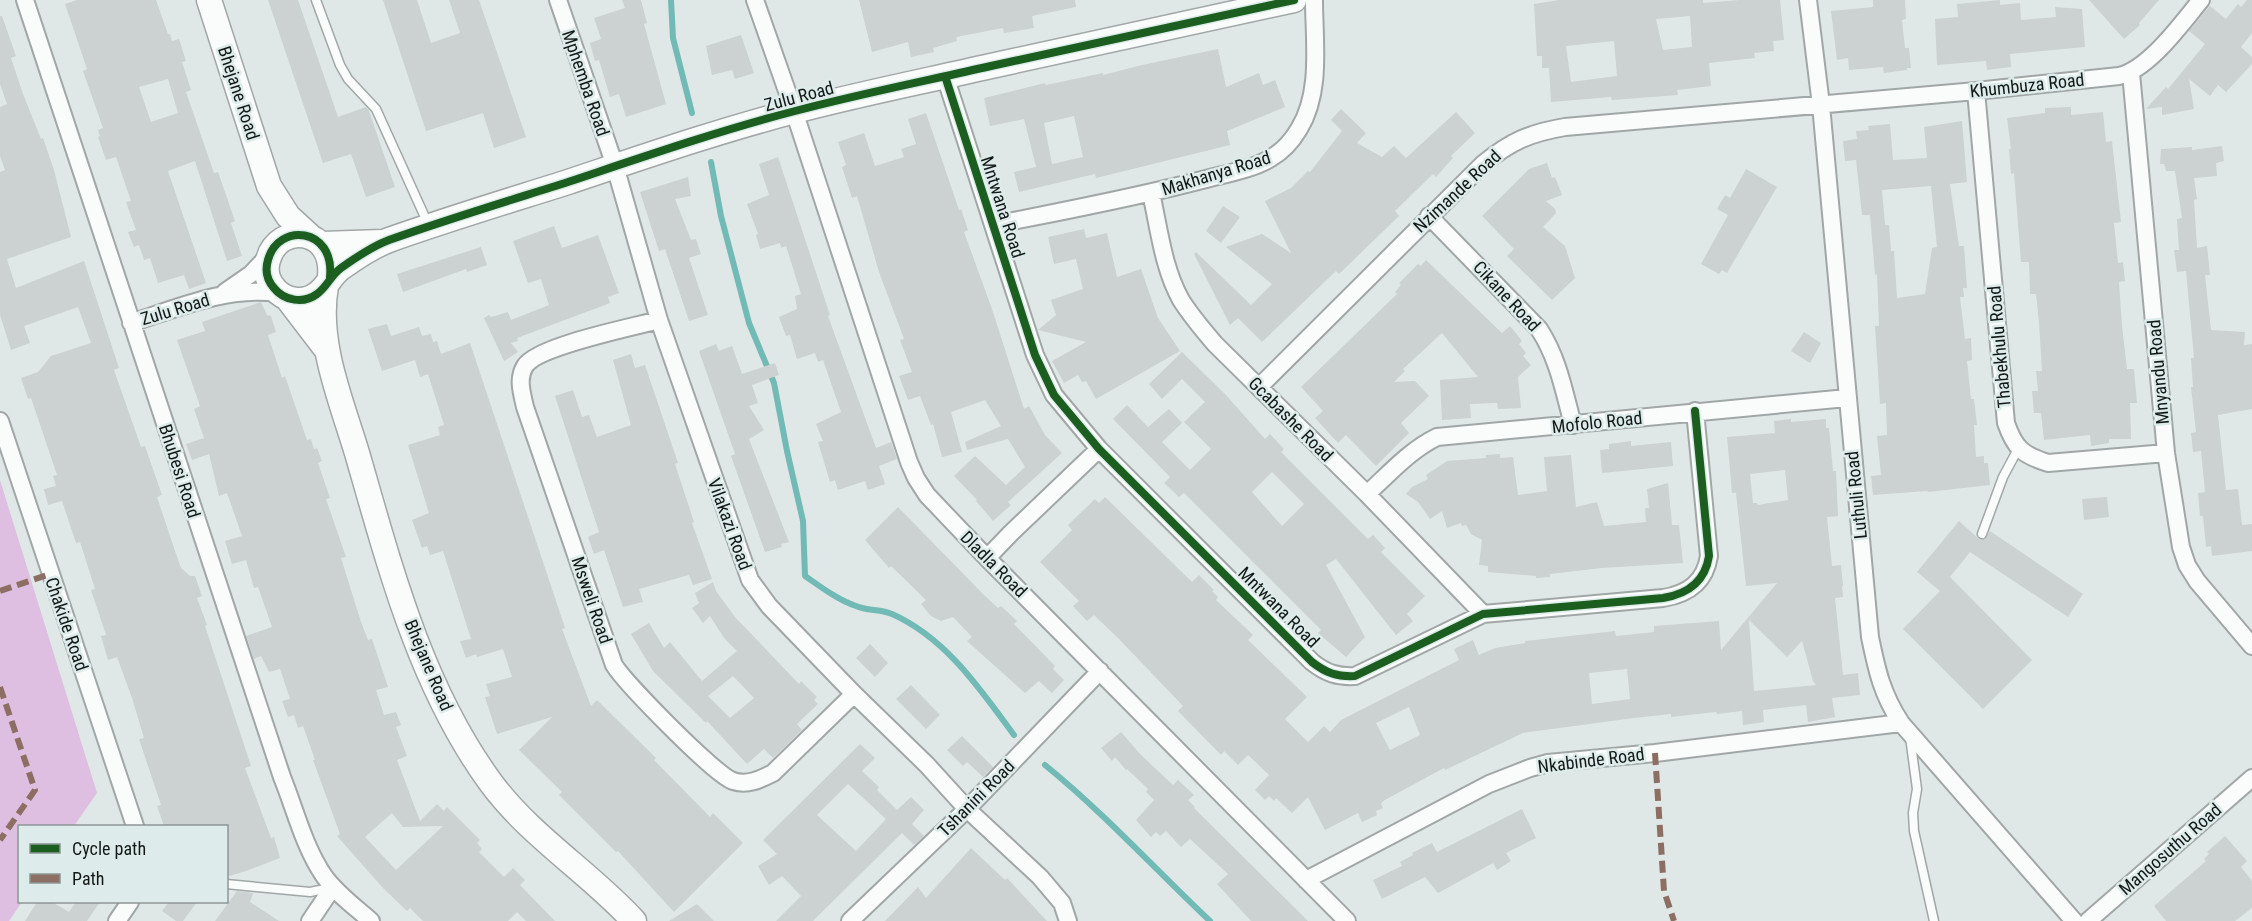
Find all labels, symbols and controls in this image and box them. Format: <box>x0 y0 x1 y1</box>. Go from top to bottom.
street label: Mphemba Road <box>558 27 614 139</box>
street label: Bhejane Road <box>214 44 264 142</box>
street label: Khumbuza Road <box>1969 69 2085 101</box>
street label: Zulu Road <box>762 77 836 115</box>
street label: Nzimande Road <box>1409 145 1505 237</box>
street label: Makhanya Road <box>1159 146 1273 200</box>
street label: Mntwana Road <box>977 154 1029 260</box>
street label: Cikane Road <box>1469 256 1545 336</box>
street label: Thabekhulu Road <box>1983 285 2015 409</box>
street label: Zulu Road <box>138 289 212 329</box>
street label: Mnyandu Road <box>2143 319 2173 425</box>
street label: Gcabashe Road <box>1244 372 1338 466</box>
street label: Mofolo Road <box>1551 407 1643 437</box>
street label: Bhubesi Road <box>155 422 205 520</box>
street label: Luthuli Road <box>1841 450 1871 540</box>
street label: Vilakazi Road <box>704 475 756 573</box>
street label: Dladla Road <box>957 527 1031 601</box>
street label: Msweli Road <box>567 554 617 646</box>
street label: Mntwana Road <box>1234 562 1324 652</box>
street label: Chakide Road <box>41 575 93 673</box>
street label: Bhejane Road <box>400 616 458 714</box>
street label: Nkabinde Road <box>1536 743 1646 777</box>
street label: Tshanini Road <box>933 755 1019 841</box>
street label: Mangosuthu Road <box>2115 799 2225 899</box>
legend <box>18 825 228 903</box>
text: Cycle path <box>72 838 146 859</box>
text: Path <box>72 868 105 889</box>

